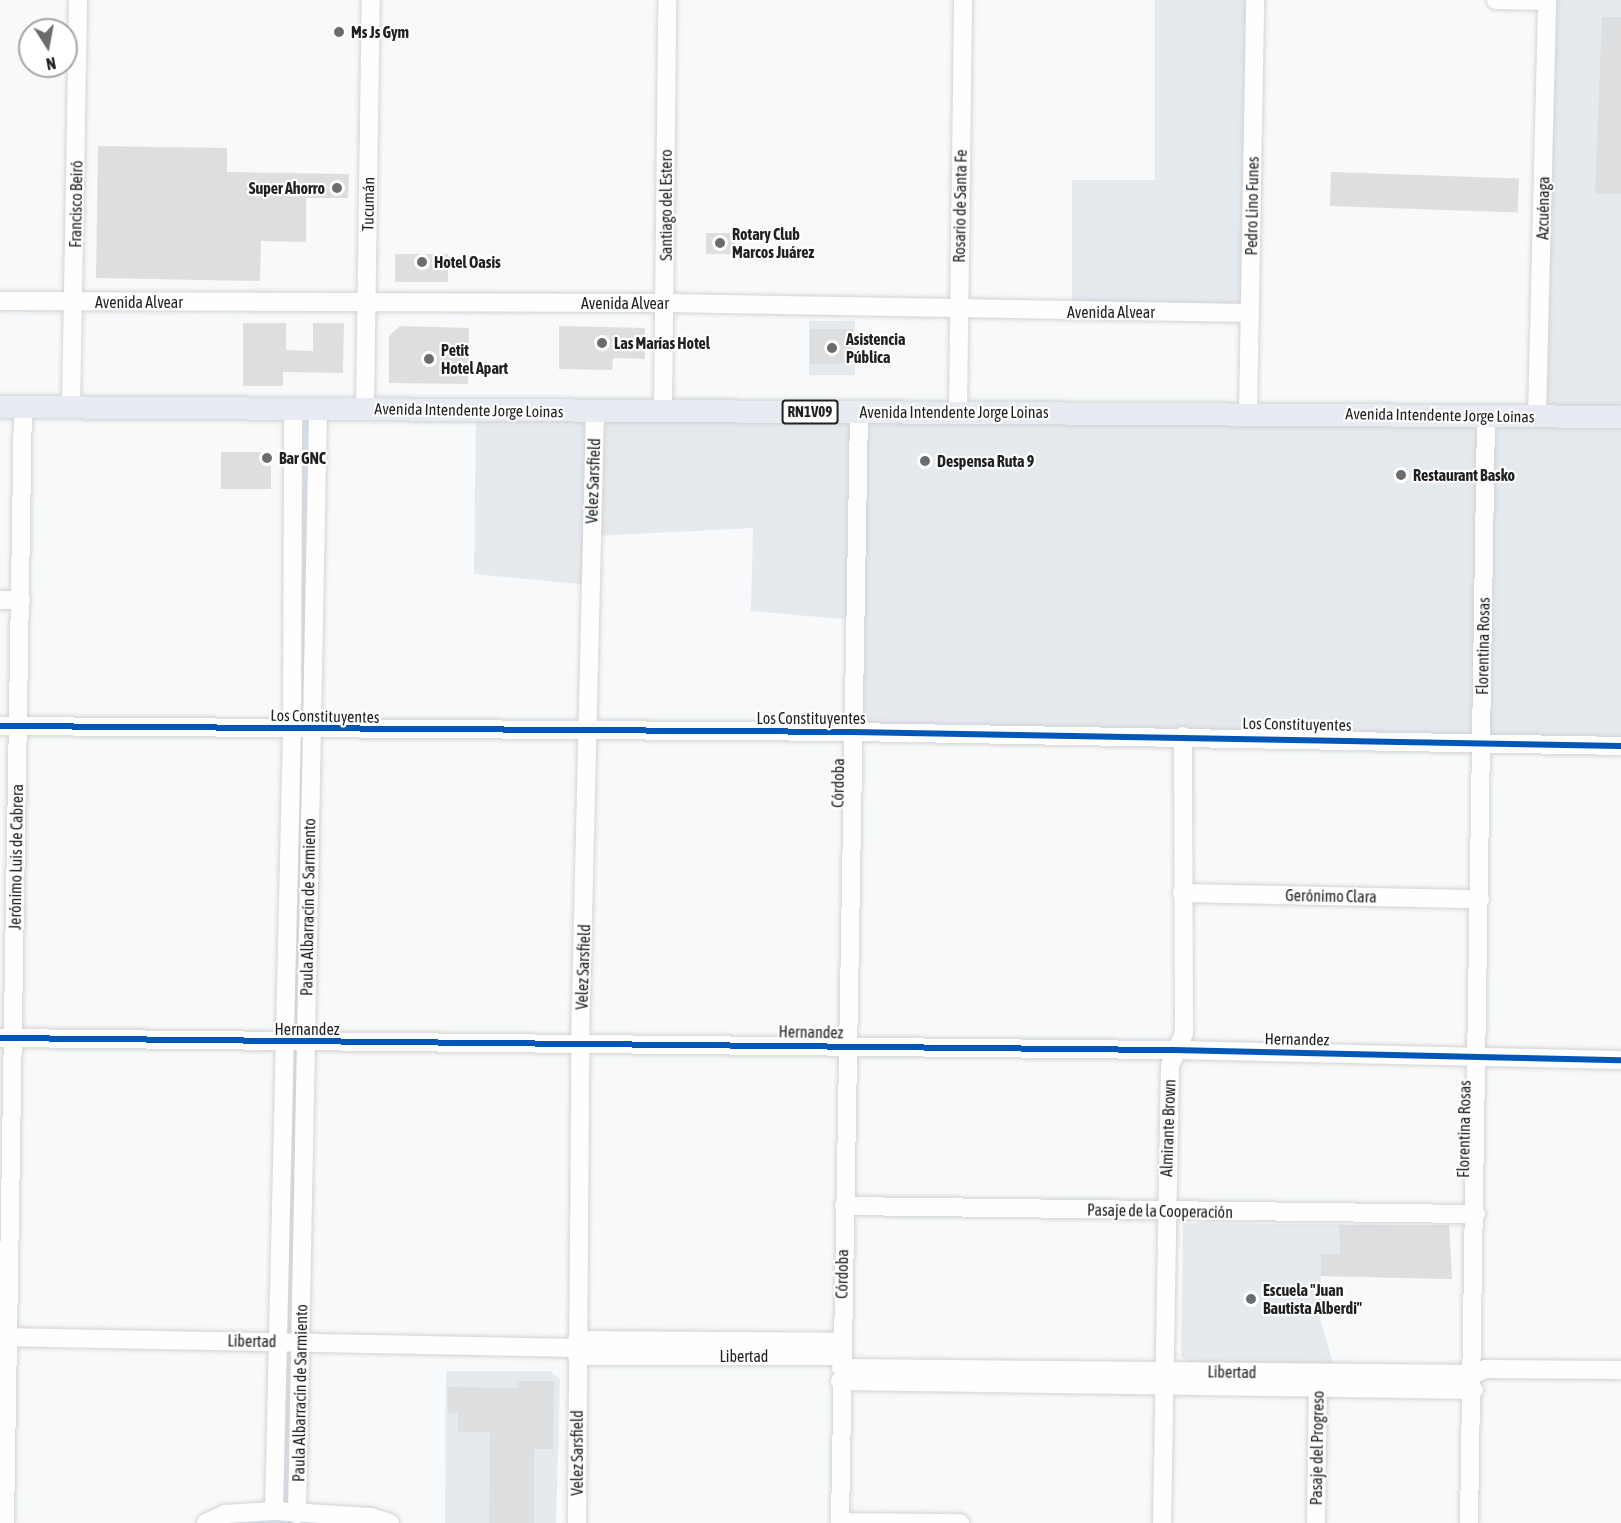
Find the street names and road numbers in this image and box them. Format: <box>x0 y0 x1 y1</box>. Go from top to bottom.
street label: Santiago del Estero <box>656 149 676 261</box>
street label: Rosario de Santa Fe <box>949 149 971 263</box>
street label: Pedro Lino Funes <box>1242 156 1262 256</box>
street label: Francisco Beiró <box>66 160 86 248</box>
street label: Azcuénaga <box>1533 176 1553 240</box>
street label: Tucumán <box>358 177 378 231</box>
street label: Avenida Alvear <box>95 292 183 312</box>
street label: Avenida Alvear <box>581 293 669 313</box>
street label: Avenida Alvear <box>1067 302 1155 322</box>
street label: Avenida Intendente Jorge Loinas <box>374 399 564 421</box>
road number: RN1V09 <box>782 400 838 424</box>
street label: Avenida Intendente Jorge Loinas <box>859 402 1049 422</box>
street label: Avenida Intendente Jorge Loinas <box>1345 404 1535 426</box>
street label: Velez Sarsfield <box>582 438 604 524</box>
street label: Florentina Rosas <box>1473 597 1493 695</box>
street label: Los Constituyentes <box>270 705 380 727</box>
street label: Los Constituyentes <box>756 708 866 728</box>
street label: Los Constituyentes <box>1242 713 1352 735</box>
street label: Córdoba <box>828 758 848 808</box>
street label: Jerónimo Luis de Cabrera <box>5 784 27 930</box>
street label: Paula Albarracín de Sarmiento <box>297 818 319 996</box>
street label: Gerónimo Clara <box>1285 886 1377 906</box>
street label: Velez Sarsfield <box>572 924 594 1010</box>
street label: Hernandez <box>275 1019 339 1039</box>
street label: Hernandez <box>778 1022 844 1042</box>
street label: Hernandez <box>1264 1029 1330 1049</box>
street label: Almirante Brown <box>1157 1079 1179 1177</box>
street label: Florentina Rosas <box>1454 1080 1474 1178</box>
street label: Pasaje de la Cooperación <box>1087 1200 1233 1222</box>
street label: Córdoba <box>832 1249 852 1299</box>
street label: Paula Albarracín de Sarmiento <box>289 1304 311 1482</box>
street label: Libertad <box>227 1331 277 1351</box>
street label: Libertad <box>720 1346 768 1366</box>
street label: Libertad <box>1207 1362 1257 1382</box>
street label: Pasaje del Progreso <box>1306 1391 1328 1505</box>
street label: Velez Sarsfield <box>567 1410 587 1496</box>

